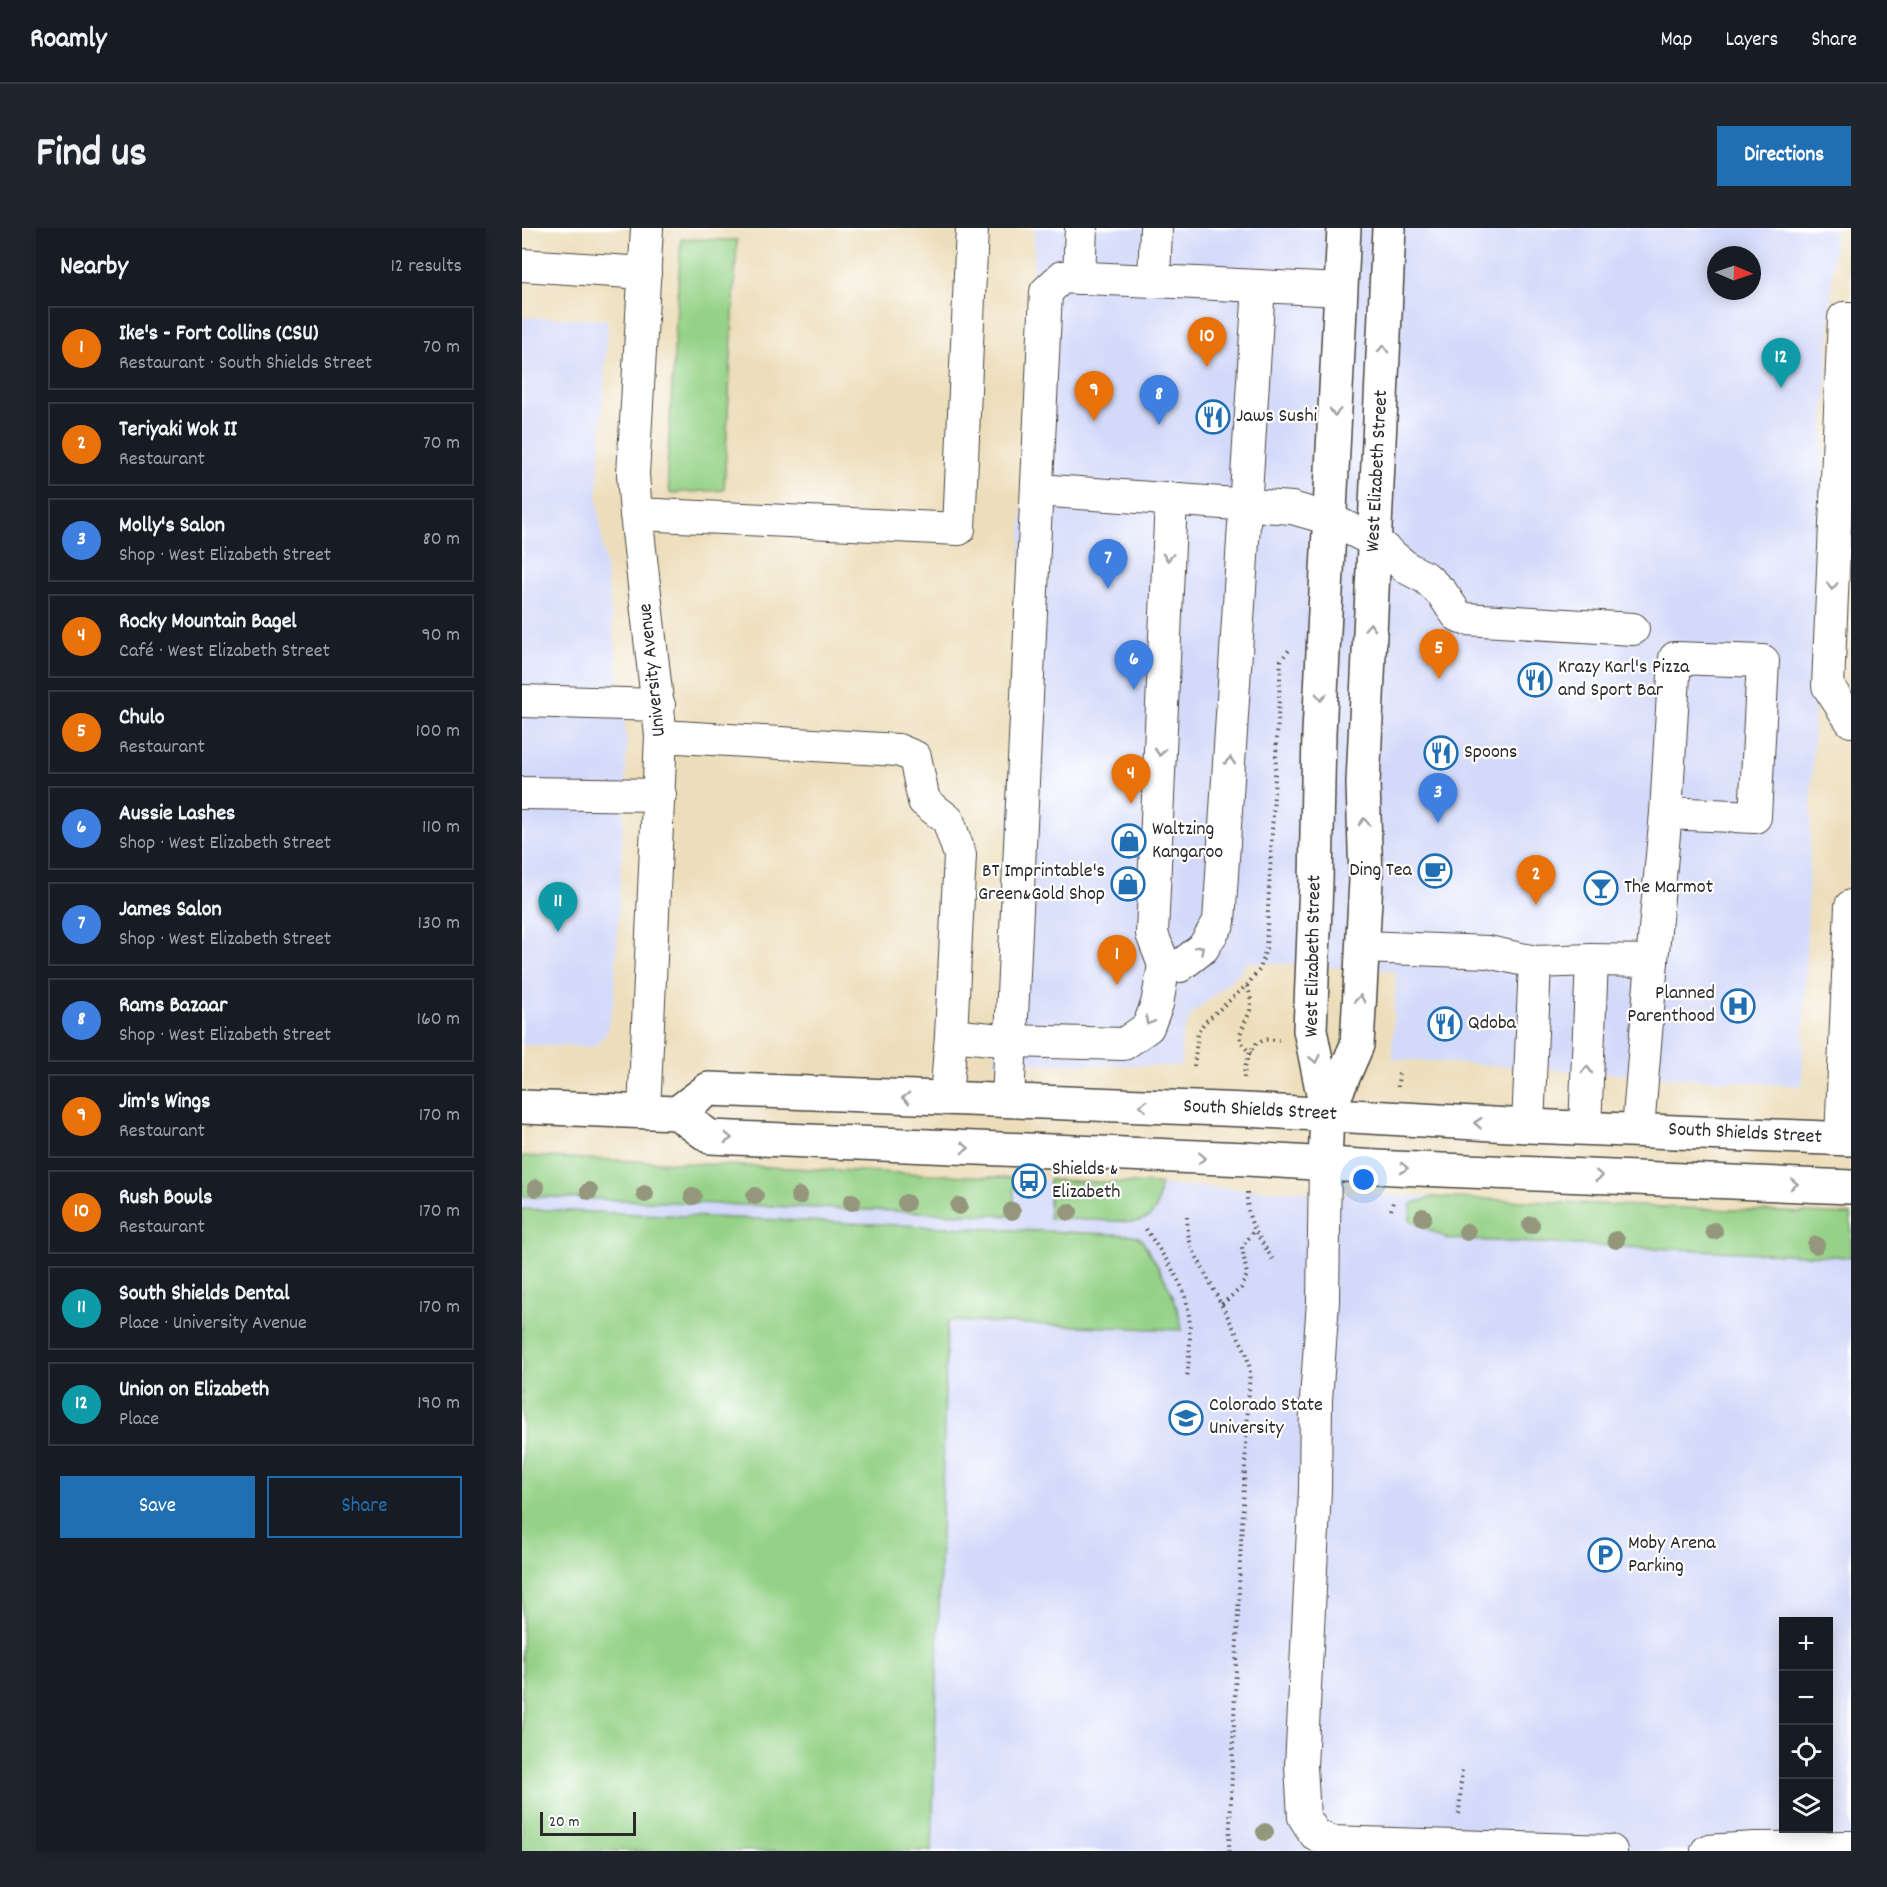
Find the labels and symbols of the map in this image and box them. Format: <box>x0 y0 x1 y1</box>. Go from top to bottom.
north arrow <box>1707 246 1761 300</box>
pin: 10 <box>1188 318 1226 367</box>
pin: 12 <box>1762 338 1800 388</box>
one-way arrow <box>1377 344 1390 353</box>
pin: 9 <box>1074 372 1114 421</box>
pin: 8 <box>1140 376 1178 425</box>
street label: West Elizabeth Street <box>1360 389 1396 553</box>
restaurant icon: Jaws Sushi <box>1195 399 1231 435</box>
place label: Jaws Sushi <box>1236 403 1318 431</box>
one-way arrow <box>1329 408 1342 417</box>
pin: 7 <box>1088 540 1128 589</box>
one-way arrow <box>1162 553 1175 562</box>
one-way arrow <box>1826 582 1839 591</box>
street label: University Avenue <box>632 602 674 738</box>
one-way arrow <box>1364 623 1377 632</box>
pin: 5 <box>1420 630 1458 679</box>
pin: 6 <box>1114 640 1154 690</box>
place label: Krazy Karl's Pizza and Sport Bar <box>1558 654 1690 705</box>
restaurant icon: Krazy Karl's Pizza and Sport Bar <box>1517 662 1553 698</box>
one-way arrow <box>1314 693 1327 702</box>
restaurant icon: Spoons <box>1423 735 1459 771</box>
place label: Spoons <box>1464 739 1518 767</box>
one-way arrow <box>1153 748 1166 757</box>
pin: 4 <box>1112 754 1150 804</box>
one-way arrow <box>1223 757 1236 766</box>
pin: 3 <box>1418 774 1458 823</box>
place label: Waltzing Kangaroo <box>1152 816 1223 867</box>
one-way arrow <box>1358 818 1371 827</box>
shop icon: Waltzing Kangaroo <box>1111 823 1147 859</box>
cafe icon: Ding Tea <box>1417 853 1453 889</box>
pin: 2 <box>1516 856 1556 905</box>
place label: Ding Tea <box>1349 857 1413 885</box>
place label: BT Imprintable's Green&Gold Shop <box>978 858 1105 909</box>
shop icon: BT Imprintable's Green&Gold Shop <box>1110 866 1146 902</box>
bar icon: The Marmot <box>1583 870 1619 906</box>
place label: The Marmot <box>1624 874 1713 902</box>
street label: West Elizabeth Street <box>1299 875 1329 1037</box>
pin: 11 <box>538 882 578 932</box>
pin: 1 <box>1098 936 1136 985</box>
one-way arrow <box>1193 945 1204 956</box>
place label: Planned Parenthood <box>1627 980 1715 1031</box>
hospital icon: Planned Parenthood <box>1720 988 1756 1024</box>
one-way arrow <box>1353 994 1366 1003</box>
restaurant icon: Qdoba <box>1427 1006 1463 1042</box>
place label: Qdoba <box>1468 1010 1517 1038</box>
one-way arrow <box>1144 1015 1156 1025</box>
one-way arrow <box>1308 1054 1321 1064</box>
one-way arrow <box>1581 1065 1594 1074</box>
one-way arrow <box>901 1091 910 1104</box>
street label: South Shields Street <box>1183 1093 1337 1129</box>
one-way arrow <box>1138 1100 1147 1113</box>
one-way arrow <box>1473 1116 1482 1129</box>
street label: South Shields Street <box>1668 1116 1822 1152</box>
one-way arrow <box>724 1131 733 1144</box>
one-way arrow <box>960 1142 969 1155</box>
one-way arrow <box>1197 1151 1206 1164</box>
place label: Shields & Elizabeth <box>1052 1156 1120 1207</box>
one-way arrow <box>1400 1162 1409 1174</box>
bus stop icon: Shields & Elizabeth <box>1011 1163 1047 1199</box>
your location <box>1349 1165 1378 1194</box>
one-way arrow <box>1595 1170 1604 1183</box>
one-way arrow <box>1789 1178 1798 1191</box>
place label: Colorado State University <box>1209 1392 1323 1443</box>
school or university icon: Colorado State University <box>1168 1400 1204 1436</box>
place label: Moby Arena Parking <box>1628 1530 1716 1581</box>
parking icon: Moby Arena Parking <box>1587 1537 1623 1573</box>
scale bar <box>540 1809 636 1836</box>

